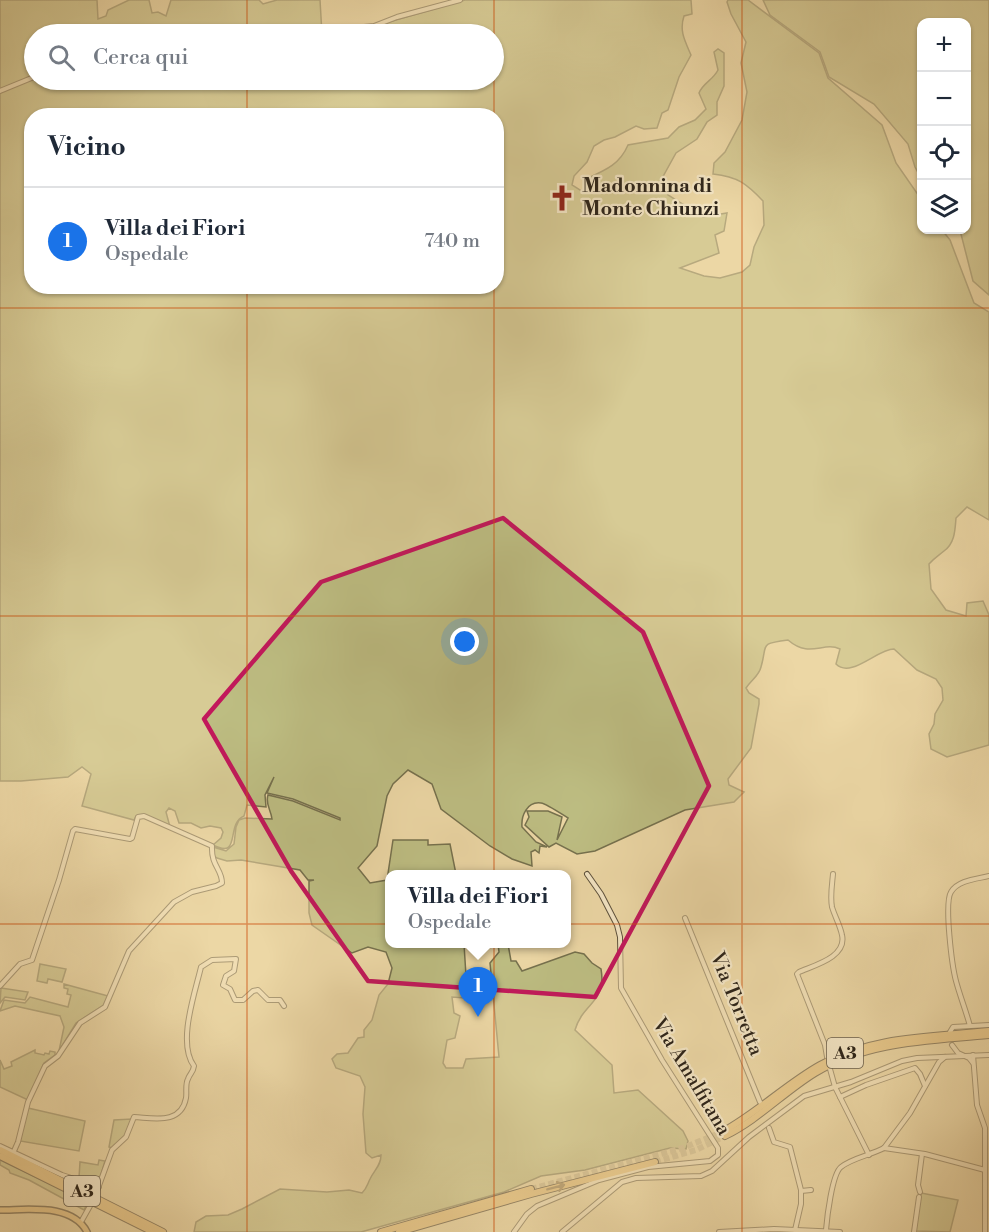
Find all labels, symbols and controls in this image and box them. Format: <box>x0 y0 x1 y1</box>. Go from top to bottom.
map controls <box>917 18 971 234</box>
button: + <box>917 18 971 72</box>
search box <box>24 24 504 90</box>
icon: search <box>45 41 78 74</box>
text: Cerca qui <box>93 44 189 71</box>
button: − <box>917 72 971 126</box>
button: locate <box>917 126 971 180</box>
text: Vicino <box>48 131 126 163</box>
place label: Madonnina di Monte Chiunzi <box>582 174 720 222</box>
button: layers <box>917 180 971 234</box>
church icon: Madonnina di Monte Chiunzi <box>547 183 577 213</box>
text: Villa dei Fiori <box>105 215 245 242</box>
text: 1 <box>63 229 72 254</box>
text: 740 m <box>424 229 480 254</box>
text: Ospedale <box>105 242 189 267</box>
your location <box>450 627 479 656</box>
popup <box>385 870 571 948</box>
text: Villa dei Fiori <box>408 883 548 910</box>
text: Ospedale <box>408 910 491 935</box>
street label: Via Torretta <box>703 948 768 1060</box>
pin: 1 <box>458 968 498 1017</box>
street label: Via Amalfitana <box>646 1013 736 1141</box>
road number: A3 <box>827 1038 863 1068</box>
road number: A3 <box>64 1176 100 1206</box>
one-way arrow <box>546 1181 565 1193</box>

